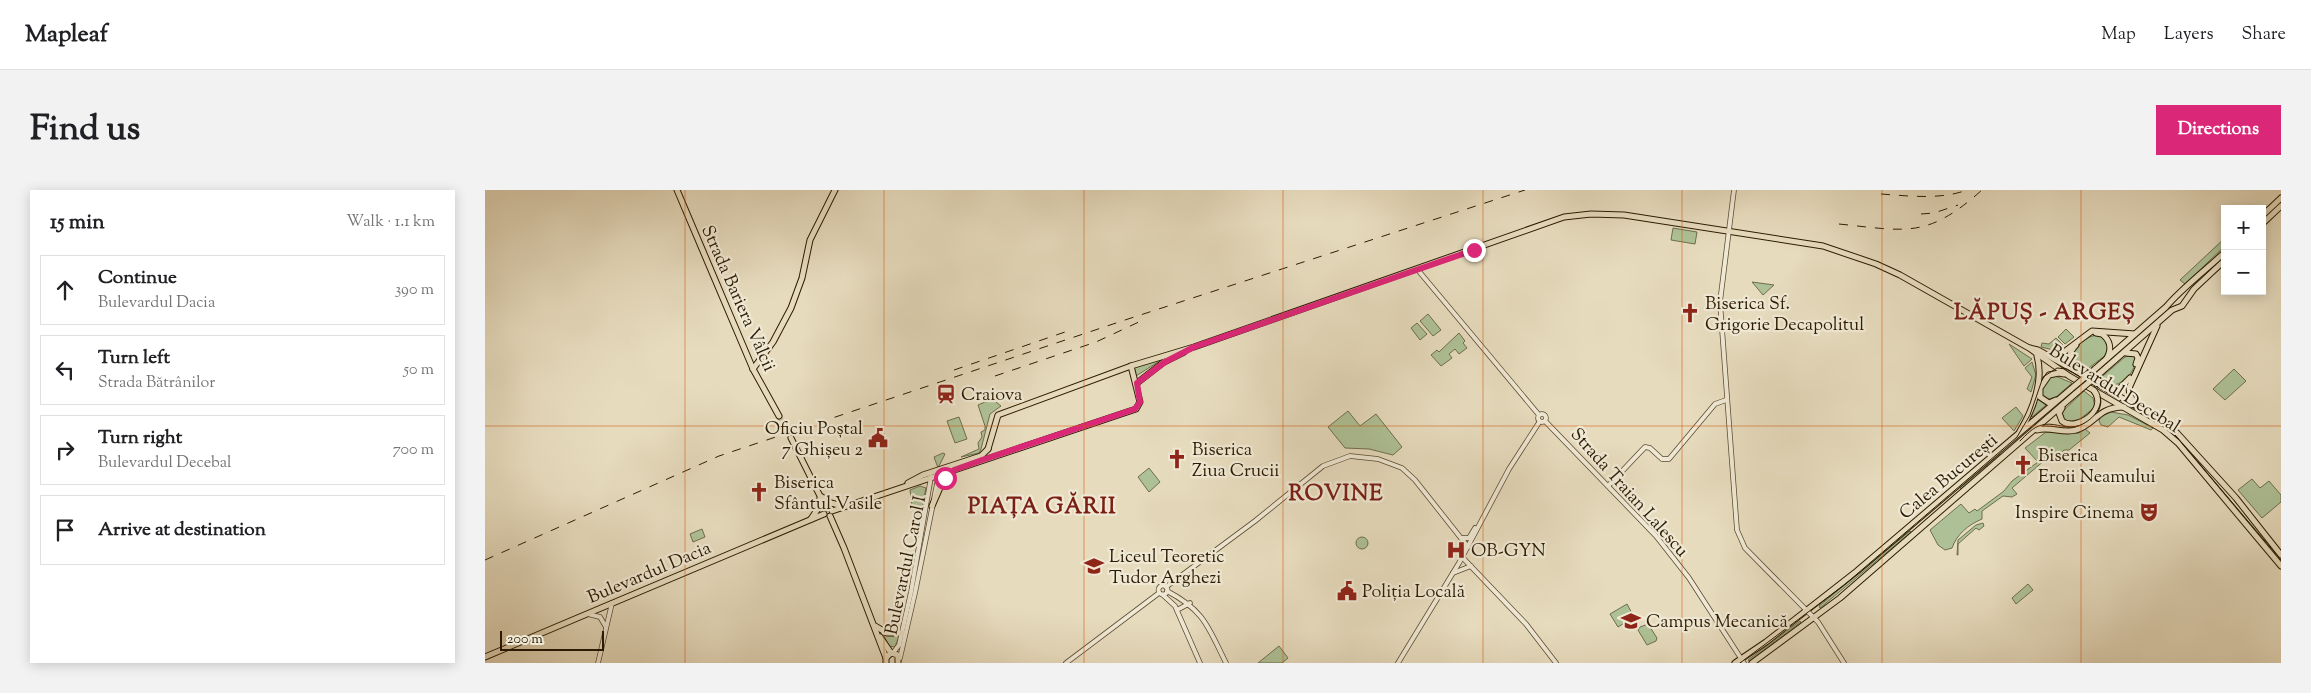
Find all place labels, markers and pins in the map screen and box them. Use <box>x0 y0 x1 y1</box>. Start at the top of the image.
place label: Biserica Sf. Grigorie Decapolitul <box>1705 292 1864 339</box>
church icon: Biserica Sf. Grigorie Decapolitul <box>1679 302 1701 324</box>
station icon: Craiova <box>935 383 957 405</box>
place label: Craiova <box>961 383 1022 409</box>
place label: Oficiu Poștal 7 Ghișeu 2 <box>765 417 864 464</box>
public building icon: Oficiu Poștal 7 Ghișeu 2 <box>867 427 889 449</box>
place label: Biserica Ziua Crucii <box>1192 438 1279 485</box>
place label: Biserica Eroii Neamului <box>2038 444 2156 491</box>
church icon: Biserica Ziua Crucii <box>1166 448 1188 470</box>
church icon: Biserica Eroii Neamului <box>2012 454 2034 476</box>
place label: Biserica Sfântul Vasile <box>774 471 882 518</box>
church icon: Biserica Sfântul Vasile <box>748 481 770 503</box>
place label: Inspire Cinema <box>2015 501 2134 527</box>
theatre icon: Inspire Cinema <box>2138 501 2160 523</box>
hospital icon: OB-GYN <box>1445 539 1467 561</box>
place label: OB-GYN <box>1471 539 1546 565</box>
place label: Liceul Teoretic Tudor Arghezi <box>1109 545 1224 592</box>
school or university icon: Liceul Teoretic Tudor Arghezi <box>1083 555 1105 577</box>
public building icon: Poliția Locală <box>1336 580 1358 602</box>
place label: Poliția Locală <box>1362 580 1465 606</box>
school or university icon: Campus Mecanică <box>1620 610 1642 632</box>
place label: Campus Mecanică <box>1646 610 1788 636</box>

